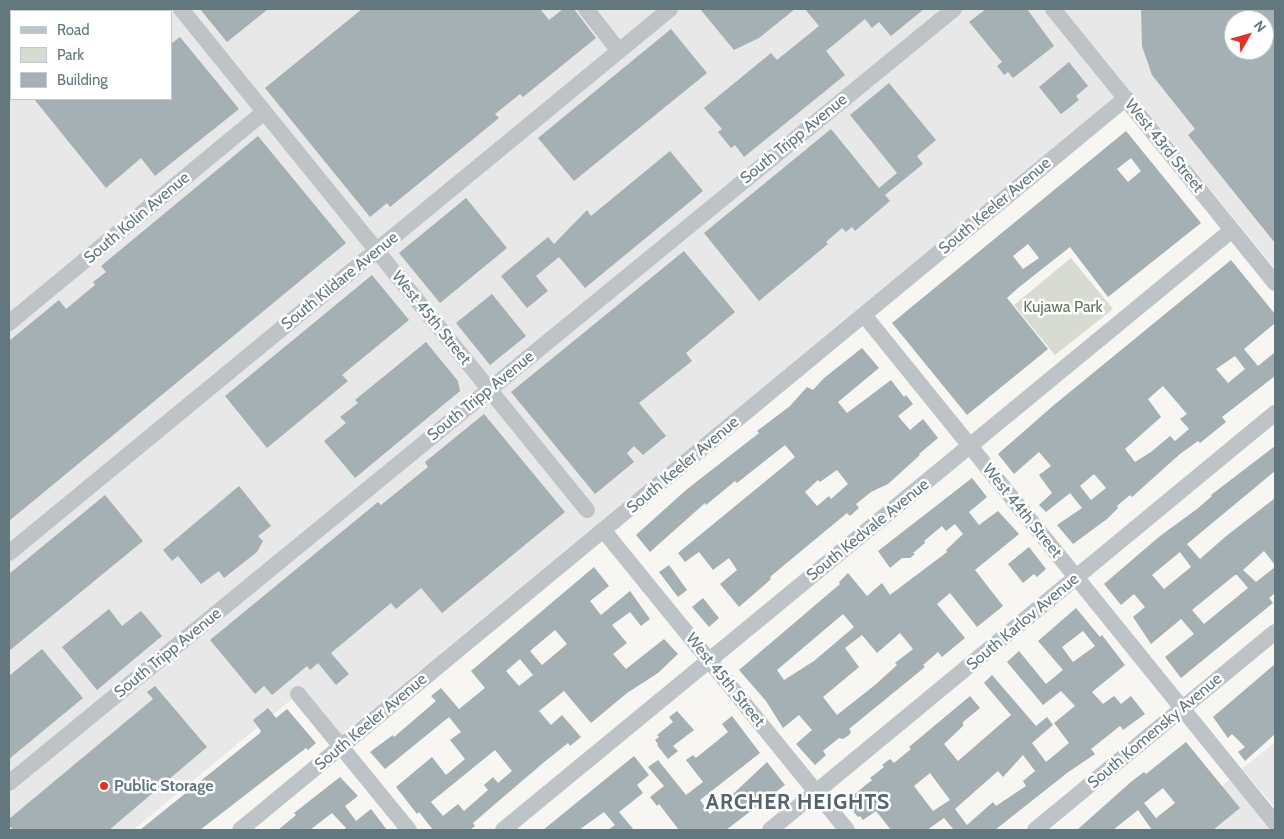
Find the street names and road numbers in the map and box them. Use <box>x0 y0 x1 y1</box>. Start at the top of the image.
street label: South Tripp Avenue <box>737 90 851 188</box>
street label: West 43rd Street <box>1120 95 1208 197</box>
street label: South Keeler Avenue <box>935 154 1055 258</box>
street label: South Kolin Avenue <box>80 168 194 268</box>
street label: South Kildare Avenue <box>278 228 402 334</box>
street label: West 45th Street <box>387 267 475 369</box>
street label: South Tripp Avenue <box>424 347 538 445</box>
street label: South Keeler Avenue <box>623 413 743 517</box>
street label: West 44th Street <box>978 460 1066 562</box>
street label: South Kedvale Avenue <box>803 475 933 585</box>
street label: South Karlov Avenue <box>963 569 1083 675</box>
street label: South Tripp Avenue <box>111 604 225 702</box>
street label: West 45th Street <box>681 629 769 731</box>
street label: South Komensky Avenue <box>1084 669 1226 793</box>
street label: South Keeler Avenue <box>311 670 431 774</box>

